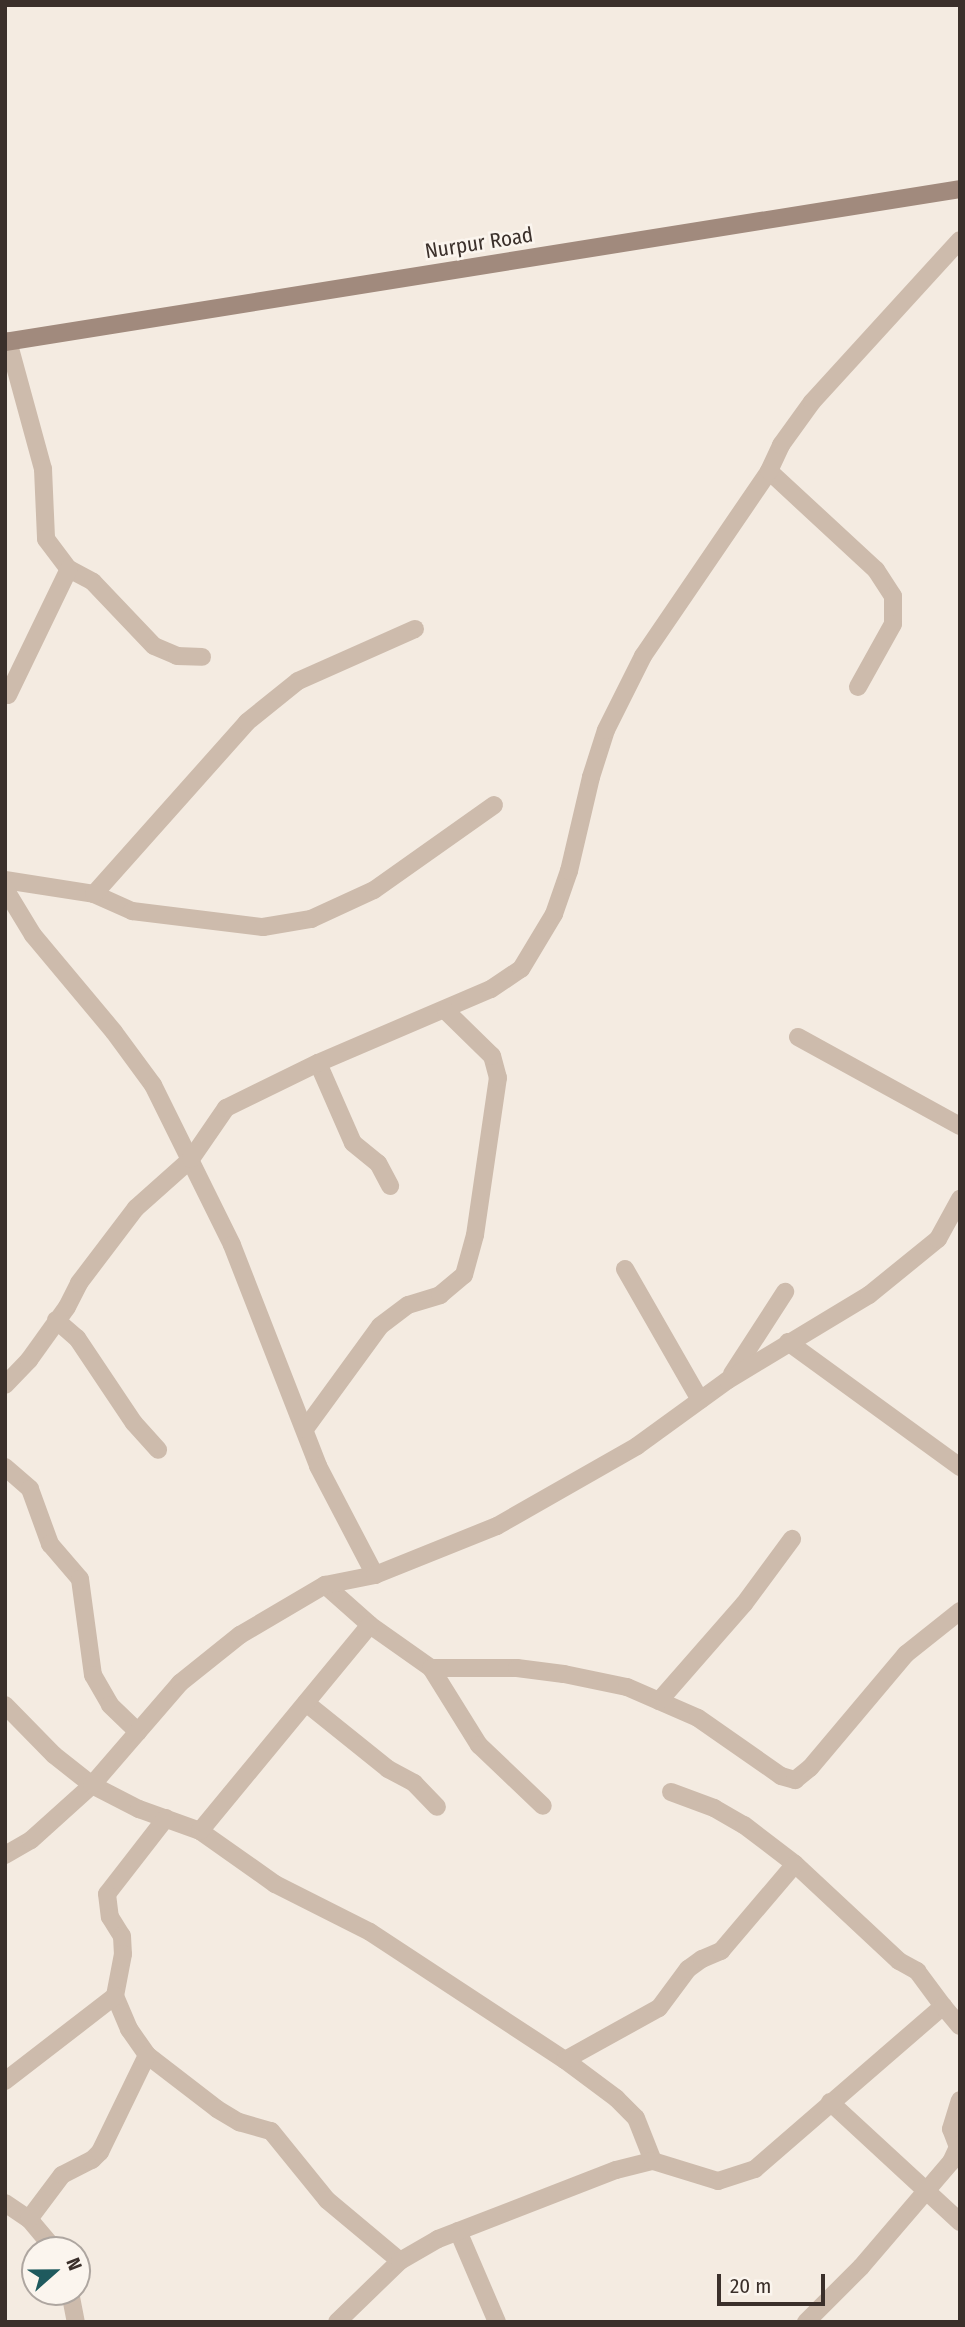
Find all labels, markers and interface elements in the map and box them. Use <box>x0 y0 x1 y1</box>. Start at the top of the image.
street label: Nurpur Road <box>423 222 535 264</box>
north arrow <box>21 2236 91 2306</box>
text: N <box>61 2255 87 2273</box>
scale bar <box>720 2260 828 2304</box>
text: 20 m <box>730 2273 771 2299</box>

